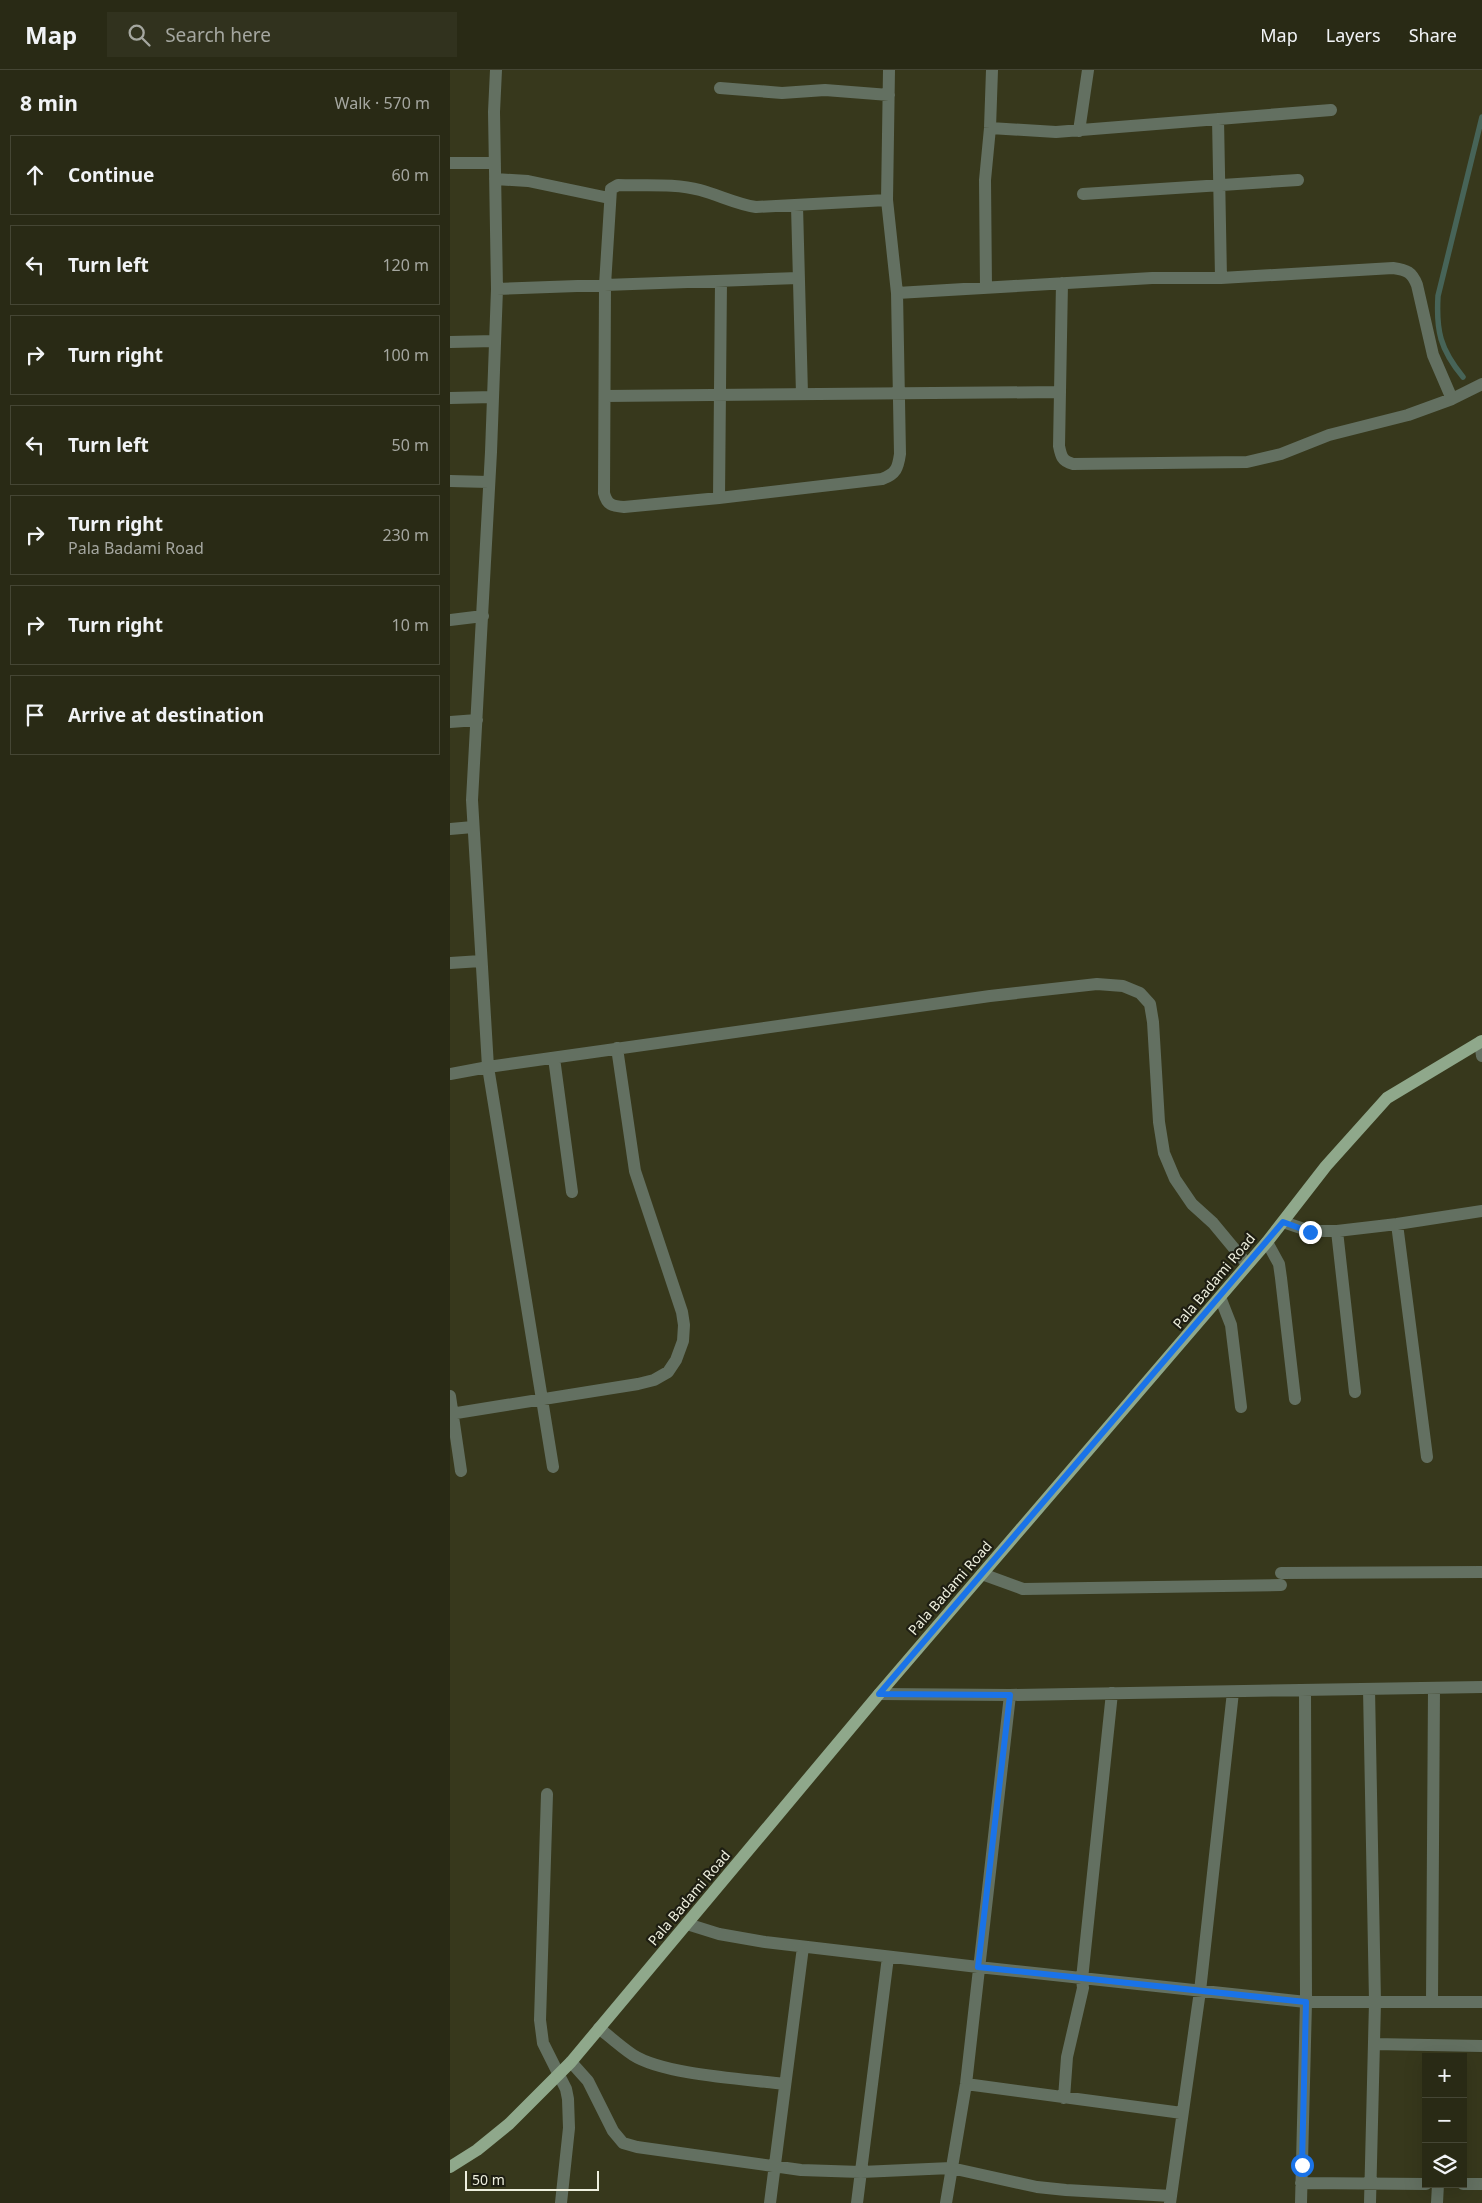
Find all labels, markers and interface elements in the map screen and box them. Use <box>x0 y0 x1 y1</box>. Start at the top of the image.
search box <box>107 12 457 57</box>
text: Map <box>25 18 77 51</box>
icon: search <box>125 21 153 49</box>
text: Search here <box>165 22 271 48</box>
text: Map <box>1260 23 1298 47</box>
text: Layers <box>1326 23 1381 47</box>
text: Share <box>1409 23 1457 47</box>
text: 8 min <box>20 89 78 117</box>
text: Walk · 570 m <box>335 92 430 114</box>
icon: ahead <box>21 161 49 189</box>
text: Continue <box>68 162 154 188</box>
text: 60 m <box>392 164 429 186</box>
icon: left <box>21 251 49 279</box>
text: Turn left <box>68 252 149 278</box>
text: 120 m <box>382 254 429 276</box>
icon: right <box>21 341 49 369</box>
text: Turn right <box>68 342 163 368</box>
text: 100 m <box>382 344 429 366</box>
icon: left <box>21 431 49 459</box>
text: Turn left <box>68 432 149 458</box>
text: 50 m <box>392 434 429 456</box>
text: Turn right <box>68 511 163 537</box>
icon: right <box>21 521 49 549</box>
text: 230 m <box>382 524 429 546</box>
text: Pala Badami Road <box>68 537 204 559</box>
icon: right <box>21 611 49 639</box>
text: Turn right <box>68 612 163 638</box>
text: 10 m <box>392 614 429 636</box>
icon: arrive <box>21 701 49 729</box>
text: Arrive at destination <box>68 702 264 728</box>
route end <box>1299 1221 1322 1244</box>
street label: Pala Badami Road <box>1168 1229 1259 1332</box>
street label: Pala Badami Road <box>903 1537 996 1639</box>
street label: Pala Badami Road <box>643 1846 734 1949</box>
map controls <box>1422 2053 1467 2188</box>
button: + <box>1422 2053 1467 2098</box>
button: − <box>1422 2098 1467 2143</box>
button: layers <box>1422 2143 1467 2188</box>
route start <box>1291 2154 1314 2177</box>
scale bar <box>465 2168 599 2191</box>
text: 50 m <box>472 2170 505 2189</box>

